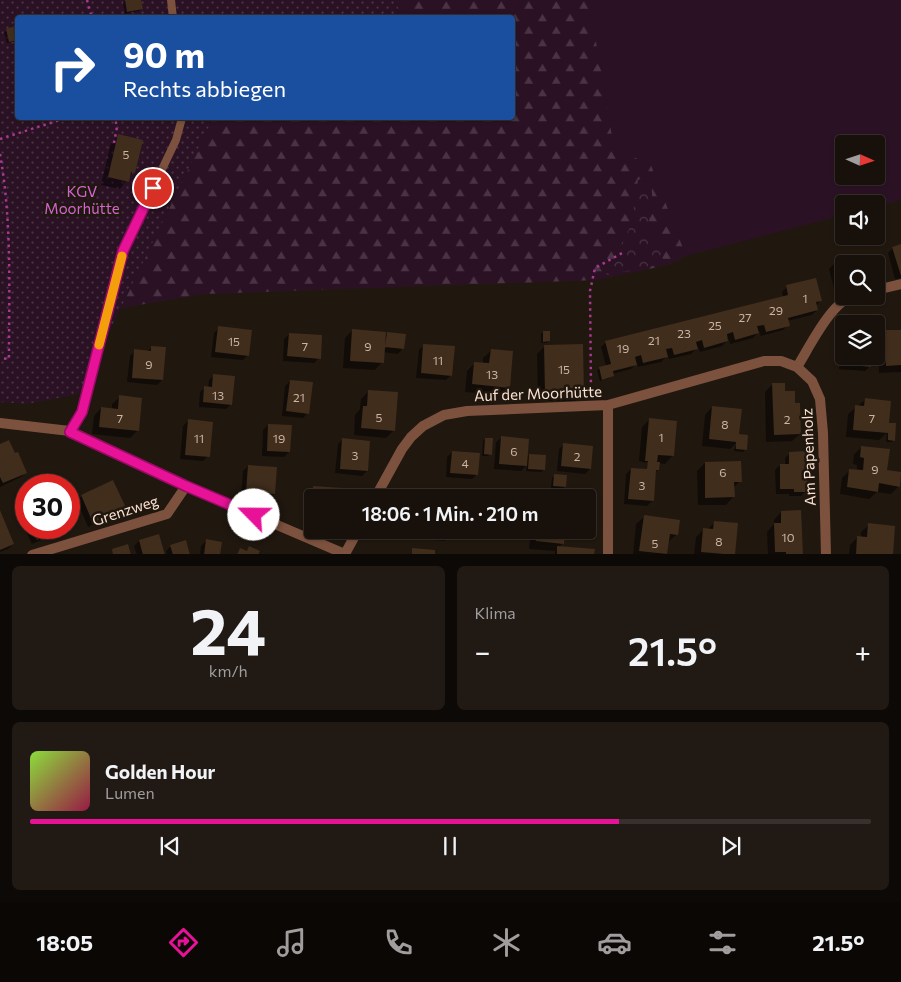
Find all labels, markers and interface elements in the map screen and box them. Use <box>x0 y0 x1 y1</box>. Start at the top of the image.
text: 90 m <box>123 32 205 75</box>
icon: right <box>40 35 105 100</box>
text: Rechts abbiegen <box>123 75 286 102</box>
north arrow <box>835 135 885 185</box>
map controls <box>835 135 885 365</box>
house number: 5 <box>123 147 130 161</box>
pin <box>132 167 174 209</box>
icon: arrive <box>139 174 167 202</box>
park label: KGV Moorhütte <box>44 182 120 217</box>
button: sound <box>835 195 885 245</box>
button: search <box>835 255 885 305</box>
house number: 1 <box>802 291 808 305</box>
house number: 29 <box>769 303 783 317</box>
house number: 27 <box>739 310 751 324</box>
button: layers <box>835 315 885 365</box>
house number: 25 <box>708 318 722 332</box>
house number: 23 <box>677 326 691 340</box>
house number: 21 <box>648 333 660 347</box>
house number: 15 <box>228 334 240 348</box>
house number: 7 <box>302 339 308 353</box>
house number: 9 <box>364 339 372 353</box>
house number: 19 <box>617 341 629 355</box>
house number: 11 <box>433 353 443 367</box>
house number: 9 <box>145 357 153 371</box>
house number: 15 <box>558 362 570 376</box>
house number: 13 <box>486 367 498 381</box>
street label: Auf der Moorhütte <box>474 382 602 404</box>
house number: 13 <box>212 388 224 402</box>
house number: 21 <box>293 390 305 404</box>
street label: Am Papenholz <box>797 408 819 506</box>
house number: 5 <box>376 410 383 424</box>
house number: 7 <box>117 411 123 425</box>
house number: 7 <box>869 411 875 425</box>
house number: 2 <box>784 412 791 426</box>
house number: 8 <box>721 417 729 431</box>
house number: 1 <box>658 430 664 444</box>
house number: 11 <box>194 431 204 445</box>
house number: 19 <box>273 431 285 445</box>
house number: 6 <box>510 444 518 458</box>
house number: 3 <box>352 448 359 462</box>
house number: 2 <box>574 449 581 463</box>
house number: 4 <box>461 456 469 470</box>
house number: 9 <box>871 462 879 476</box>
house number: 6 <box>719 465 727 479</box>
speed limit sign: 30 <box>15 474 80 539</box>
house number: 3 <box>639 478 646 492</box>
position arrow <box>227 488 279 540</box>
street label: Grenzweg <box>90 491 160 529</box>
text: 18:06 · 1 Min. · 210 m <box>362 502 538 525</box>
house number: 10 <box>782 530 795 544</box>
house number: 8 <box>715 534 723 548</box>
house number: 5 <box>652 536 659 550</box>
text: 24 <box>190 589 266 668</box>
text: Klima <box>475 603 516 622</box>
text: 21.5° <box>628 627 717 674</box>
text: − <box>475 634 490 668</box>
text: + <box>855 634 871 668</box>
text: km/h <box>209 661 248 680</box>
text: Golden Hour <box>105 760 215 783</box>
text: Lumen <box>105 783 155 802</box>
icon: previous <box>156 832 184 860</box>
icon: pause <box>436 832 464 860</box>
icon: next <box>717 832 745 860</box>
icon: directions <box>166 925 201 960</box>
icon: music <box>274 925 309 960</box>
icon: phone <box>381 925 416 960</box>
icon: climate <box>489 925 524 960</box>
icon: car <box>597 925 632 960</box>
icon: filters <box>705 925 740 960</box>
text: 18:05 <box>36 929 93 956</box>
text: 21.5° <box>812 929 865 956</box>

